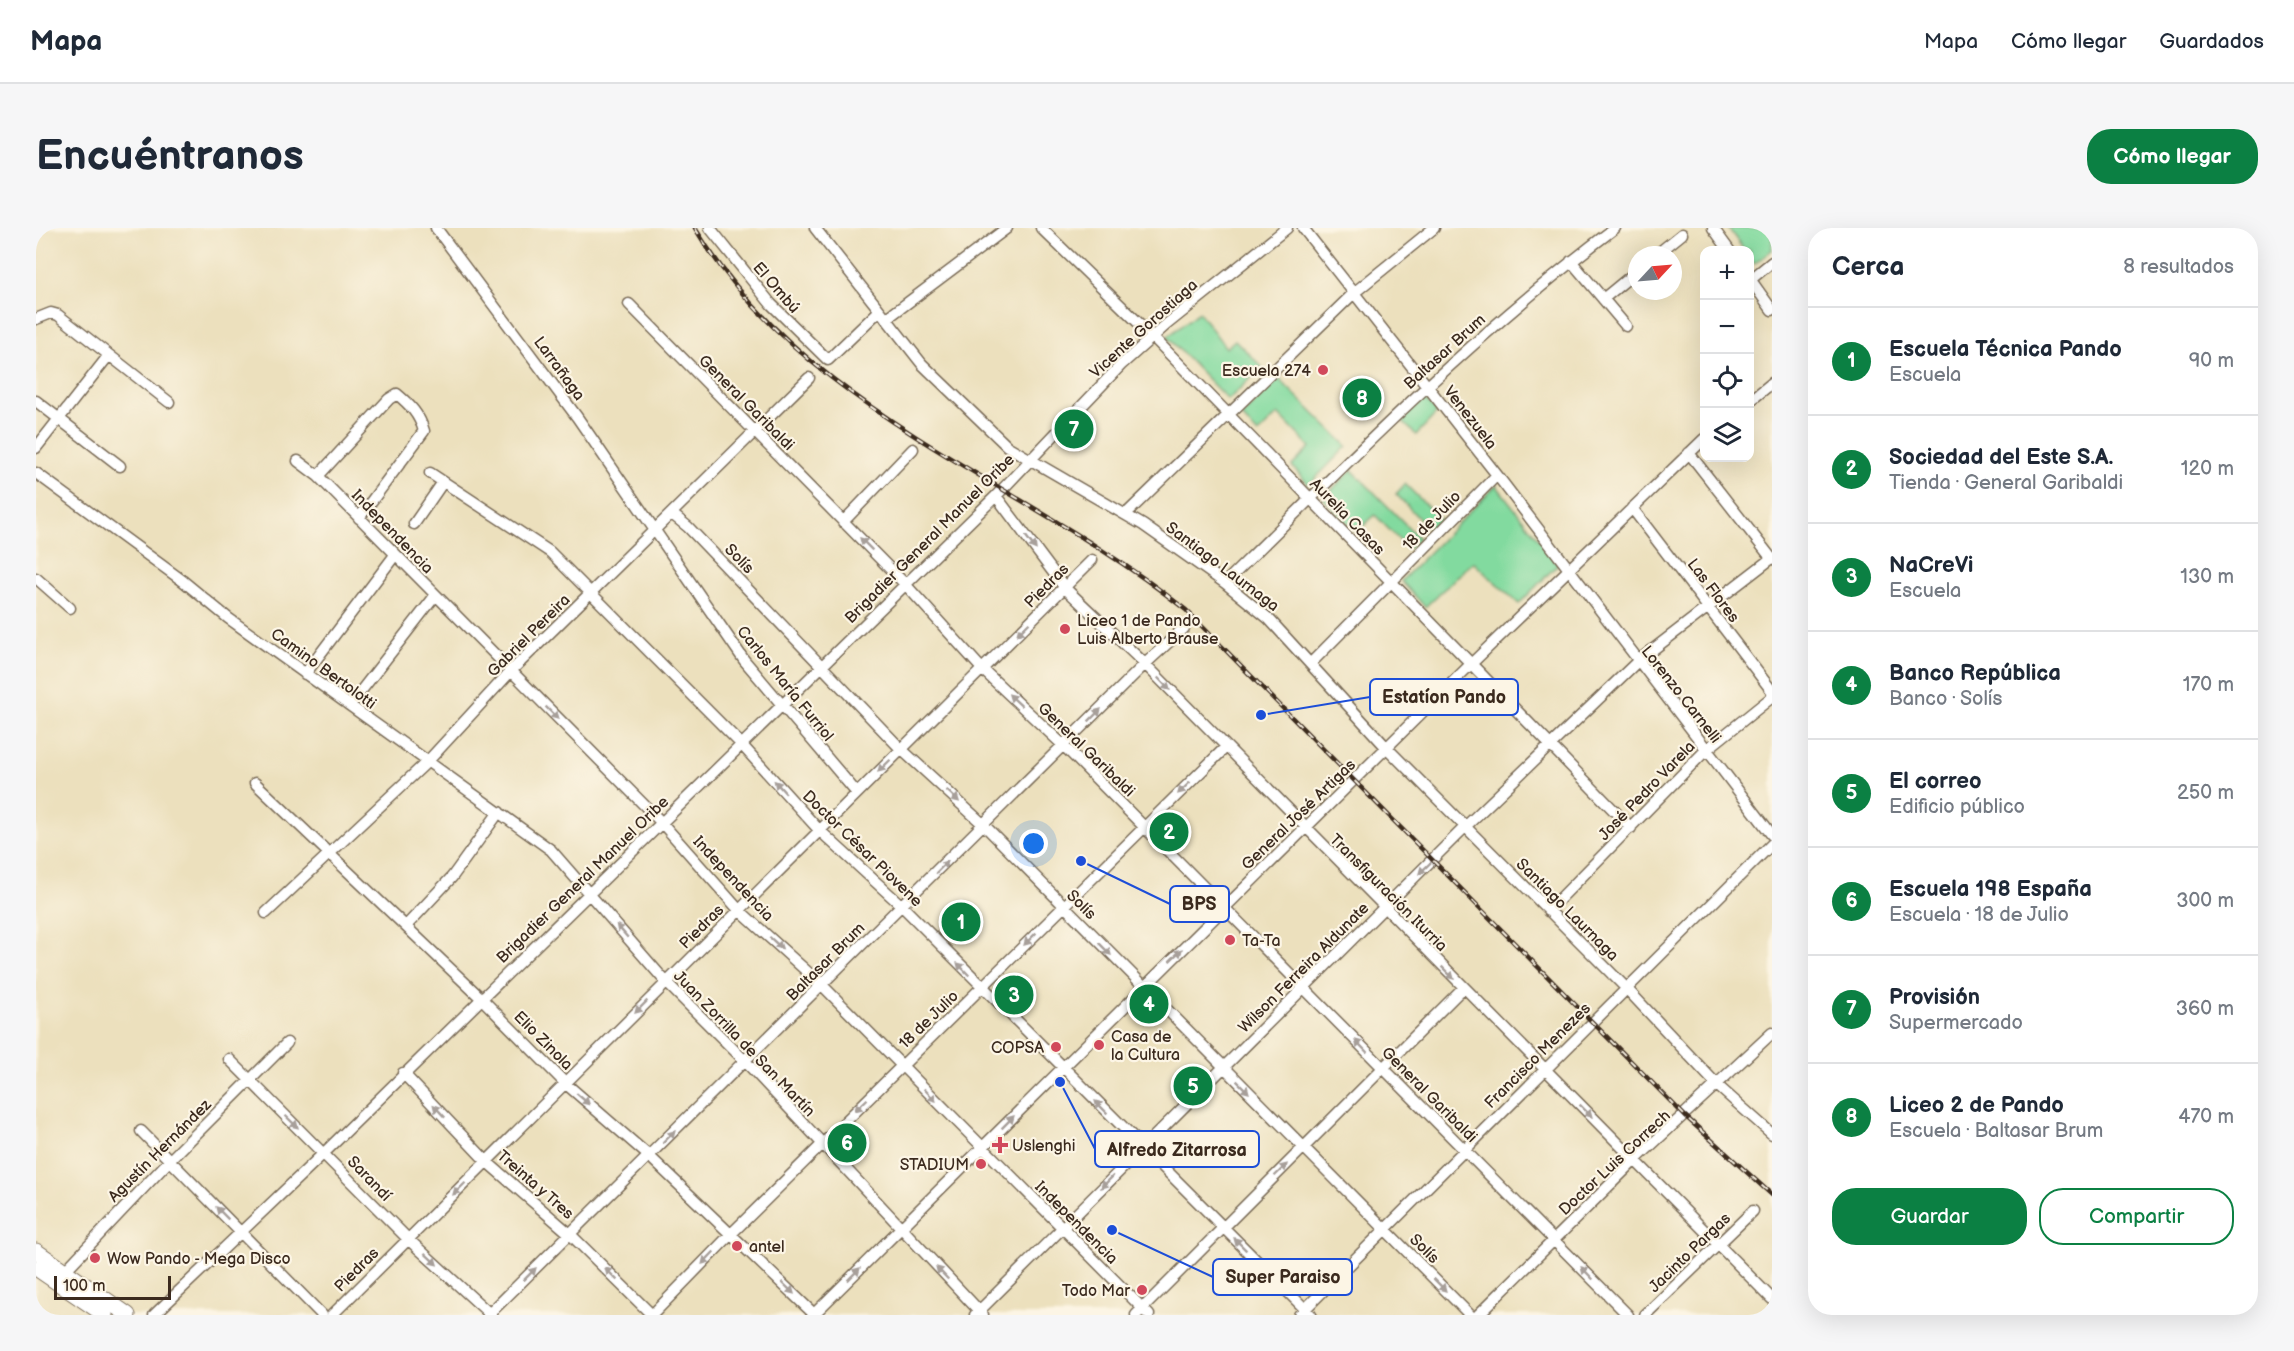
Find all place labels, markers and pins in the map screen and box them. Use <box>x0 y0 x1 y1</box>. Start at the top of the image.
place label: Escuela 274 <box>1222 362 1311 381</box>
marker: Escuela 274 <box>1316 363 1330 377</box>
pin: 8 <box>1342 376 1382 420</box>
pin: 7 <box>1054 406 1094 452</box>
place label: Liceo 1 de Pando Luis Alberto Brause <box>1077 612 1219 649</box>
marker: Liceo 1 de Pando Luis Alberto Brause <box>1058 622 1072 636</box>
callout: Estatíon Pando <box>1370 679 1518 715</box>
pin: 2 <box>1150 810 1188 854</box>
callout: BPS <box>1170 886 1229 922</box>
pin: 1 <box>942 900 980 944</box>
place label: Ta-Ta <box>1242 932 1281 951</box>
marker: Ta-Ta <box>1223 933 1237 947</box>
pin: 3 <box>994 972 1034 1017</box>
pin: 4 <box>1130 982 1168 1026</box>
place label: Casa de la Cultura <box>1111 1028 1180 1065</box>
marker: Casa de la Cultura <box>1092 1038 1106 1052</box>
place label: COPSA <box>991 1039 1044 1058</box>
marker: COPSA <box>1049 1040 1063 1054</box>
pin: 5 <box>1174 1064 1212 1108</box>
pin: 6 <box>828 1120 866 1166</box>
callout: Alfredo Zitarrosa <box>1095 1131 1259 1167</box>
place label: Uslenghi <box>1012 1137 1075 1156</box>
marker: Uslenghi <box>993 1138 1007 1152</box>
place label: STADIUM <box>900 1156 969 1175</box>
marker: STADIUM <box>974 1157 988 1171</box>
place label: antel <box>749 1238 785 1257</box>
marker: antel <box>730 1239 744 1253</box>
place label: Wow Pando - Mega Disco <box>107 1250 291 1269</box>
marker: Wow Pando - Mega Disco <box>88 1251 102 1265</box>
callout: Super Paraiso <box>1213 1259 1352 1295</box>
place label: Todo Mar <box>1062 1282 1130 1301</box>
marker: Todo Mar <box>1135 1283 1149 1297</box>

